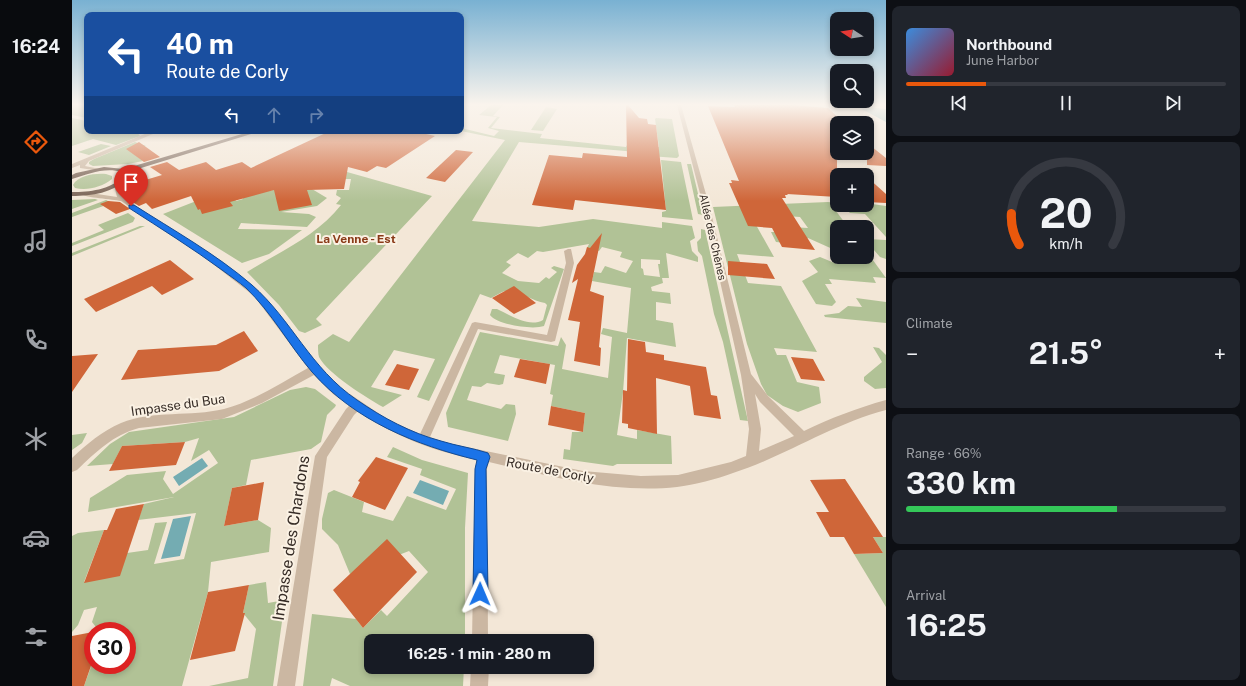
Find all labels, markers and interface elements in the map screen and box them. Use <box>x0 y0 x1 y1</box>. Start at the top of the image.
north arrow <box>830 12 874 56</box>
map controls <box>830 12 874 264</box>
text: 40 m <box>166 27 234 60</box>
icon: left <box>100 28 152 80</box>
text: 16:24 <box>12 36 60 57</box>
text: Northbound <box>966 36 1052 53</box>
text: June Harbor <box>966 53 1039 68</box>
text: Route de Corly <box>166 61 289 82</box>
button: search <box>830 64 874 108</box>
icon: previous <box>948 92 970 114</box>
icon: pause <box>1055 92 1077 114</box>
icon: next <box>1162 92 1184 114</box>
icon: left <box>221 104 243 126</box>
icon: ahead <box>263 104 285 126</box>
icon: right <box>305 104 327 126</box>
button: layers <box>830 116 874 160</box>
icon: directions <box>22 128 50 156</box>
pin <box>114 165 148 206</box>
button: + <box>830 168 874 212</box>
icon: arrive <box>120 171 142 193</box>
text: 20 <box>1039 188 1093 237</box>
street label: Allée des Chênes <box>697 193 729 282</box>
button: − <box>830 220 874 264</box>
icon: music <box>22 227 50 255</box>
district label: La Venne - Est <box>316 232 396 246</box>
text: km/h <box>1049 235 1083 252</box>
text: Climate <box>906 316 953 331</box>
icon: phone <box>22 326 50 354</box>
text: 21.5° <box>1029 335 1103 371</box>
text: − <box>906 341 918 367</box>
text: + <box>1214 341 1226 367</box>
street label: Impasse du Bua <box>130 391 226 419</box>
icon: climate <box>22 425 50 453</box>
text: Range · 66% <box>906 446 982 461</box>
street label: Impasse des Chardons <box>269 454 313 622</box>
street label: Route de Corly <box>505 454 595 486</box>
text: 330 km <box>906 465 1016 501</box>
icon: car <box>22 524 50 552</box>
position arrow <box>459 573 501 615</box>
text: Arrival <box>906 588 946 603</box>
text: 16:25 <box>906 607 987 643</box>
speed limit sign: 30 <box>84 622 136 674</box>
icon: filters <box>22 623 50 651</box>
text: 16:25 · 1 min · 280 m <box>407 645 551 662</box>

